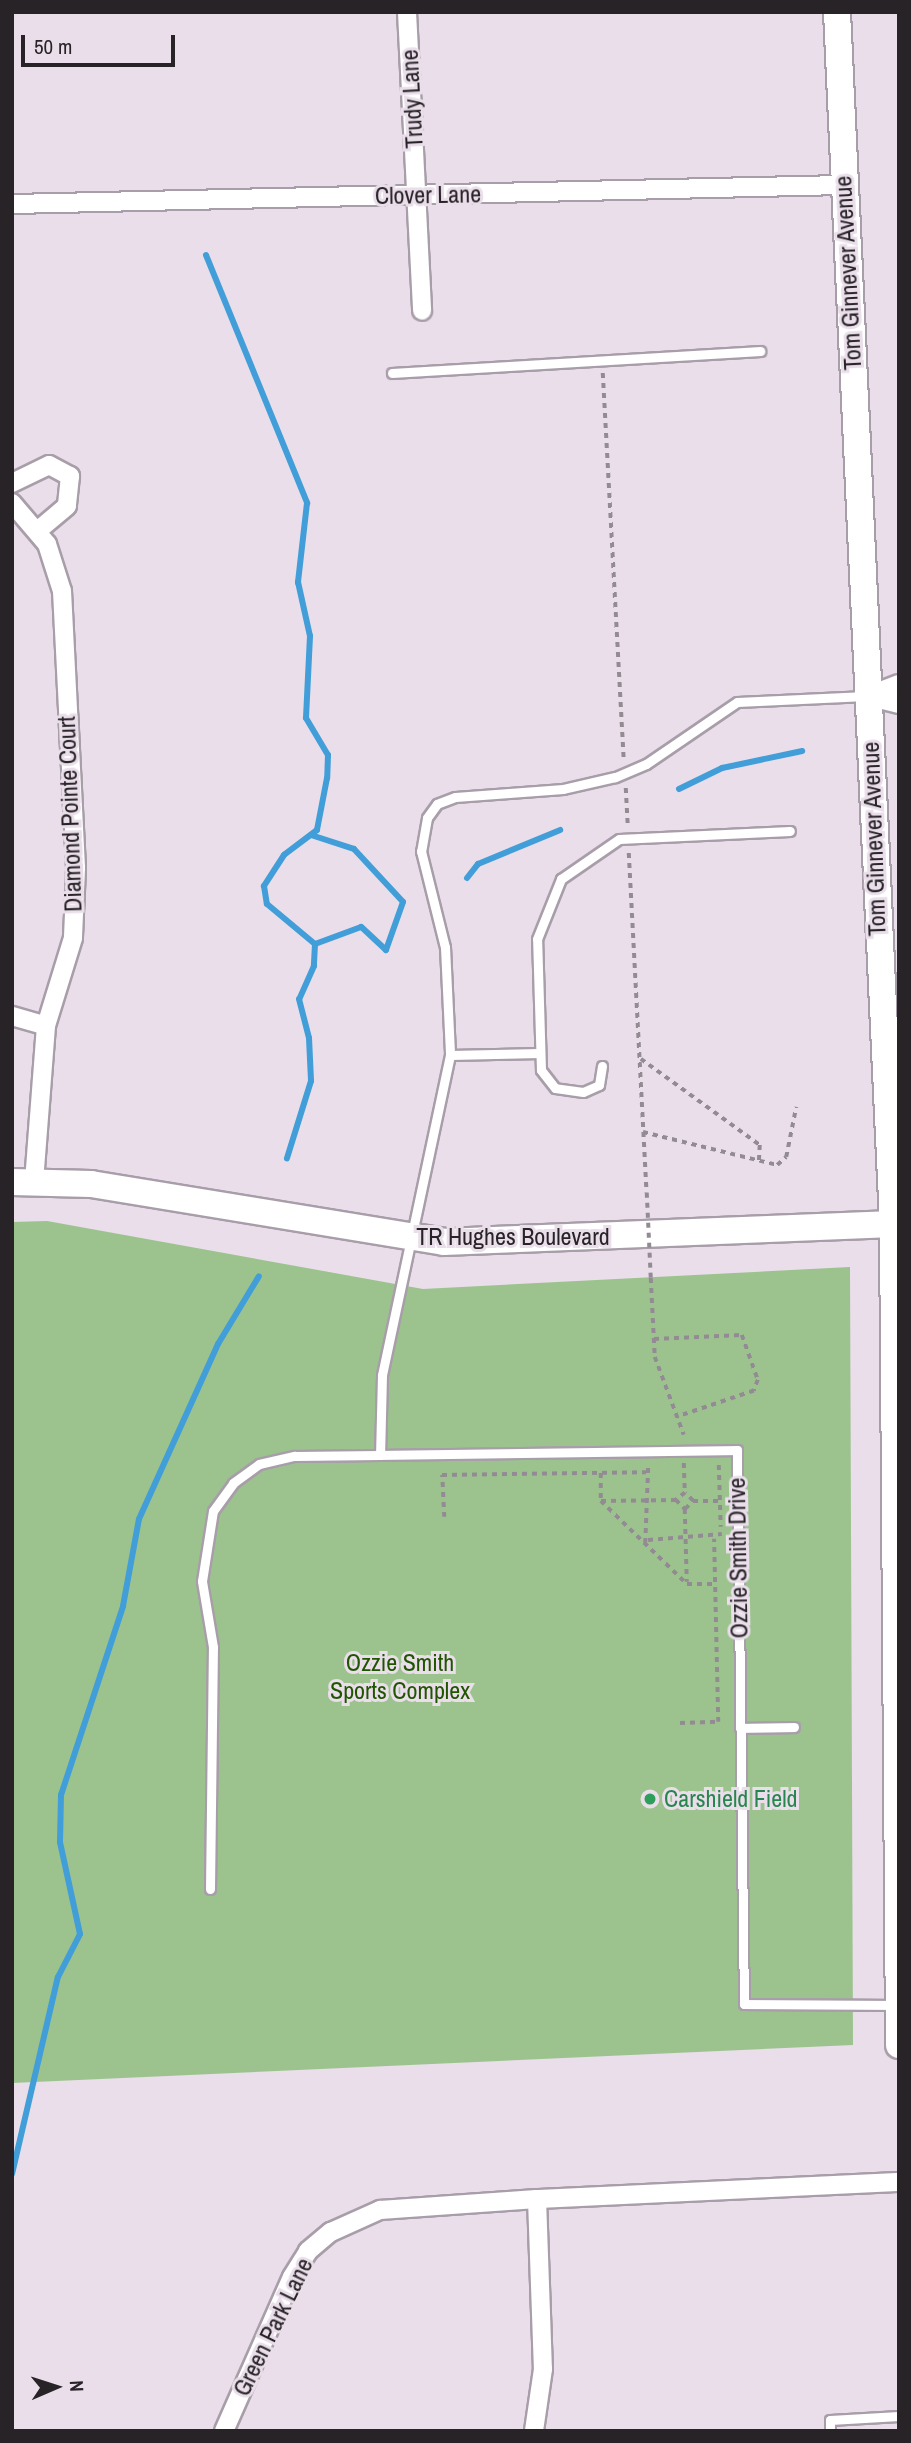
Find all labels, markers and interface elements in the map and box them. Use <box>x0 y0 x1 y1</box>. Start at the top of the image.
scale bar <box>24 21 178 65</box>
text: 50 m <box>34 32 72 61</box>
street label: Trudy Lane <box>395 49 429 149</box>
street label: Tom Ginnever Avenue <box>829 175 867 371</box>
street label: Clover Lane <box>375 180 481 210</box>
street label: Diamond Pointe Court <box>52 716 88 912</box>
street label: Tom Ginnever Avenue <box>856 741 892 937</box>
street label: TR Hughes Boulevard <box>416 1223 610 1251</box>
street label: Ozzie Smith Drive <box>722 1477 754 1639</box>
park label: Ozzie Smith Sports Complex <box>330 1649 470 1705</box>
place label: Carshield Field <box>664 1785 797 1813</box>
marker: Carshield Field <box>642 1791 658 1807</box>
street label: Green Park Lane <box>227 2253 319 2401</box>
north arrow <box>21 2352 91 2422</box>
text: N <box>64 2380 90 2392</box>

